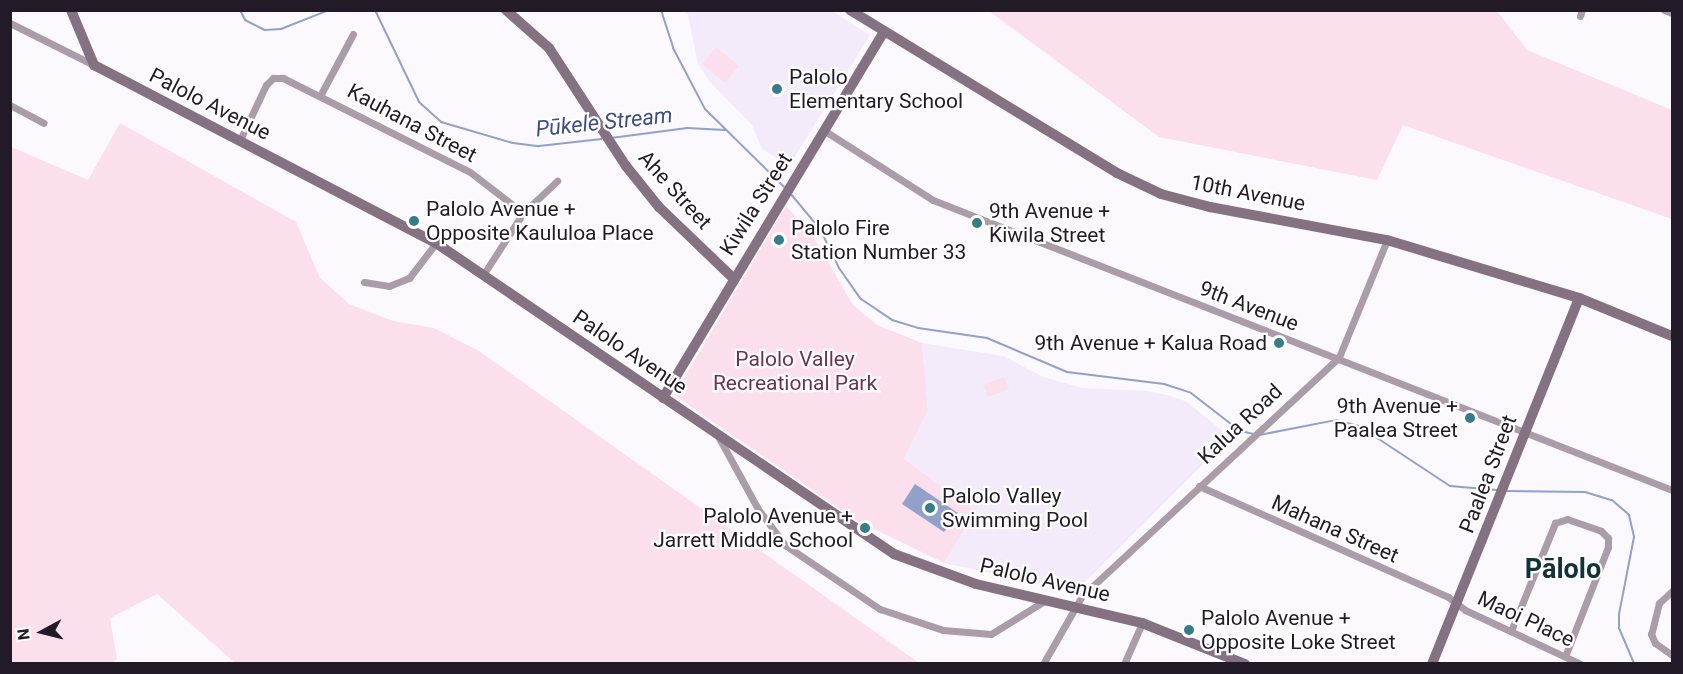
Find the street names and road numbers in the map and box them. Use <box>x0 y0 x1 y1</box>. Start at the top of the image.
street label: Palolo Avenue <box>145 63 275 145</box>
street label: Kauhana Street <box>343 78 481 168</box>
street label: Ahe Street <box>633 146 717 234</box>
street label: Kiwila Street <box>714 148 798 260</box>
street label: 10th Avenue <box>1189 170 1307 216</box>
street label: 9th Avenue <box>1196 276 1302 336</box>
street label: Palolo Avenue <box>568 304 692 400</box>
street label: Kalua Road <box>1193 379 1287 469</box>
street label: Paalea Street <box>1454 411 1522 537</box>
street label: Mahana Street <box>1268 490 1402 568</box>
street label: Palolo Avenue <box>978 553 1112 607</box>
street label: Maoi Place <box>1474 586 1578 652</box>

